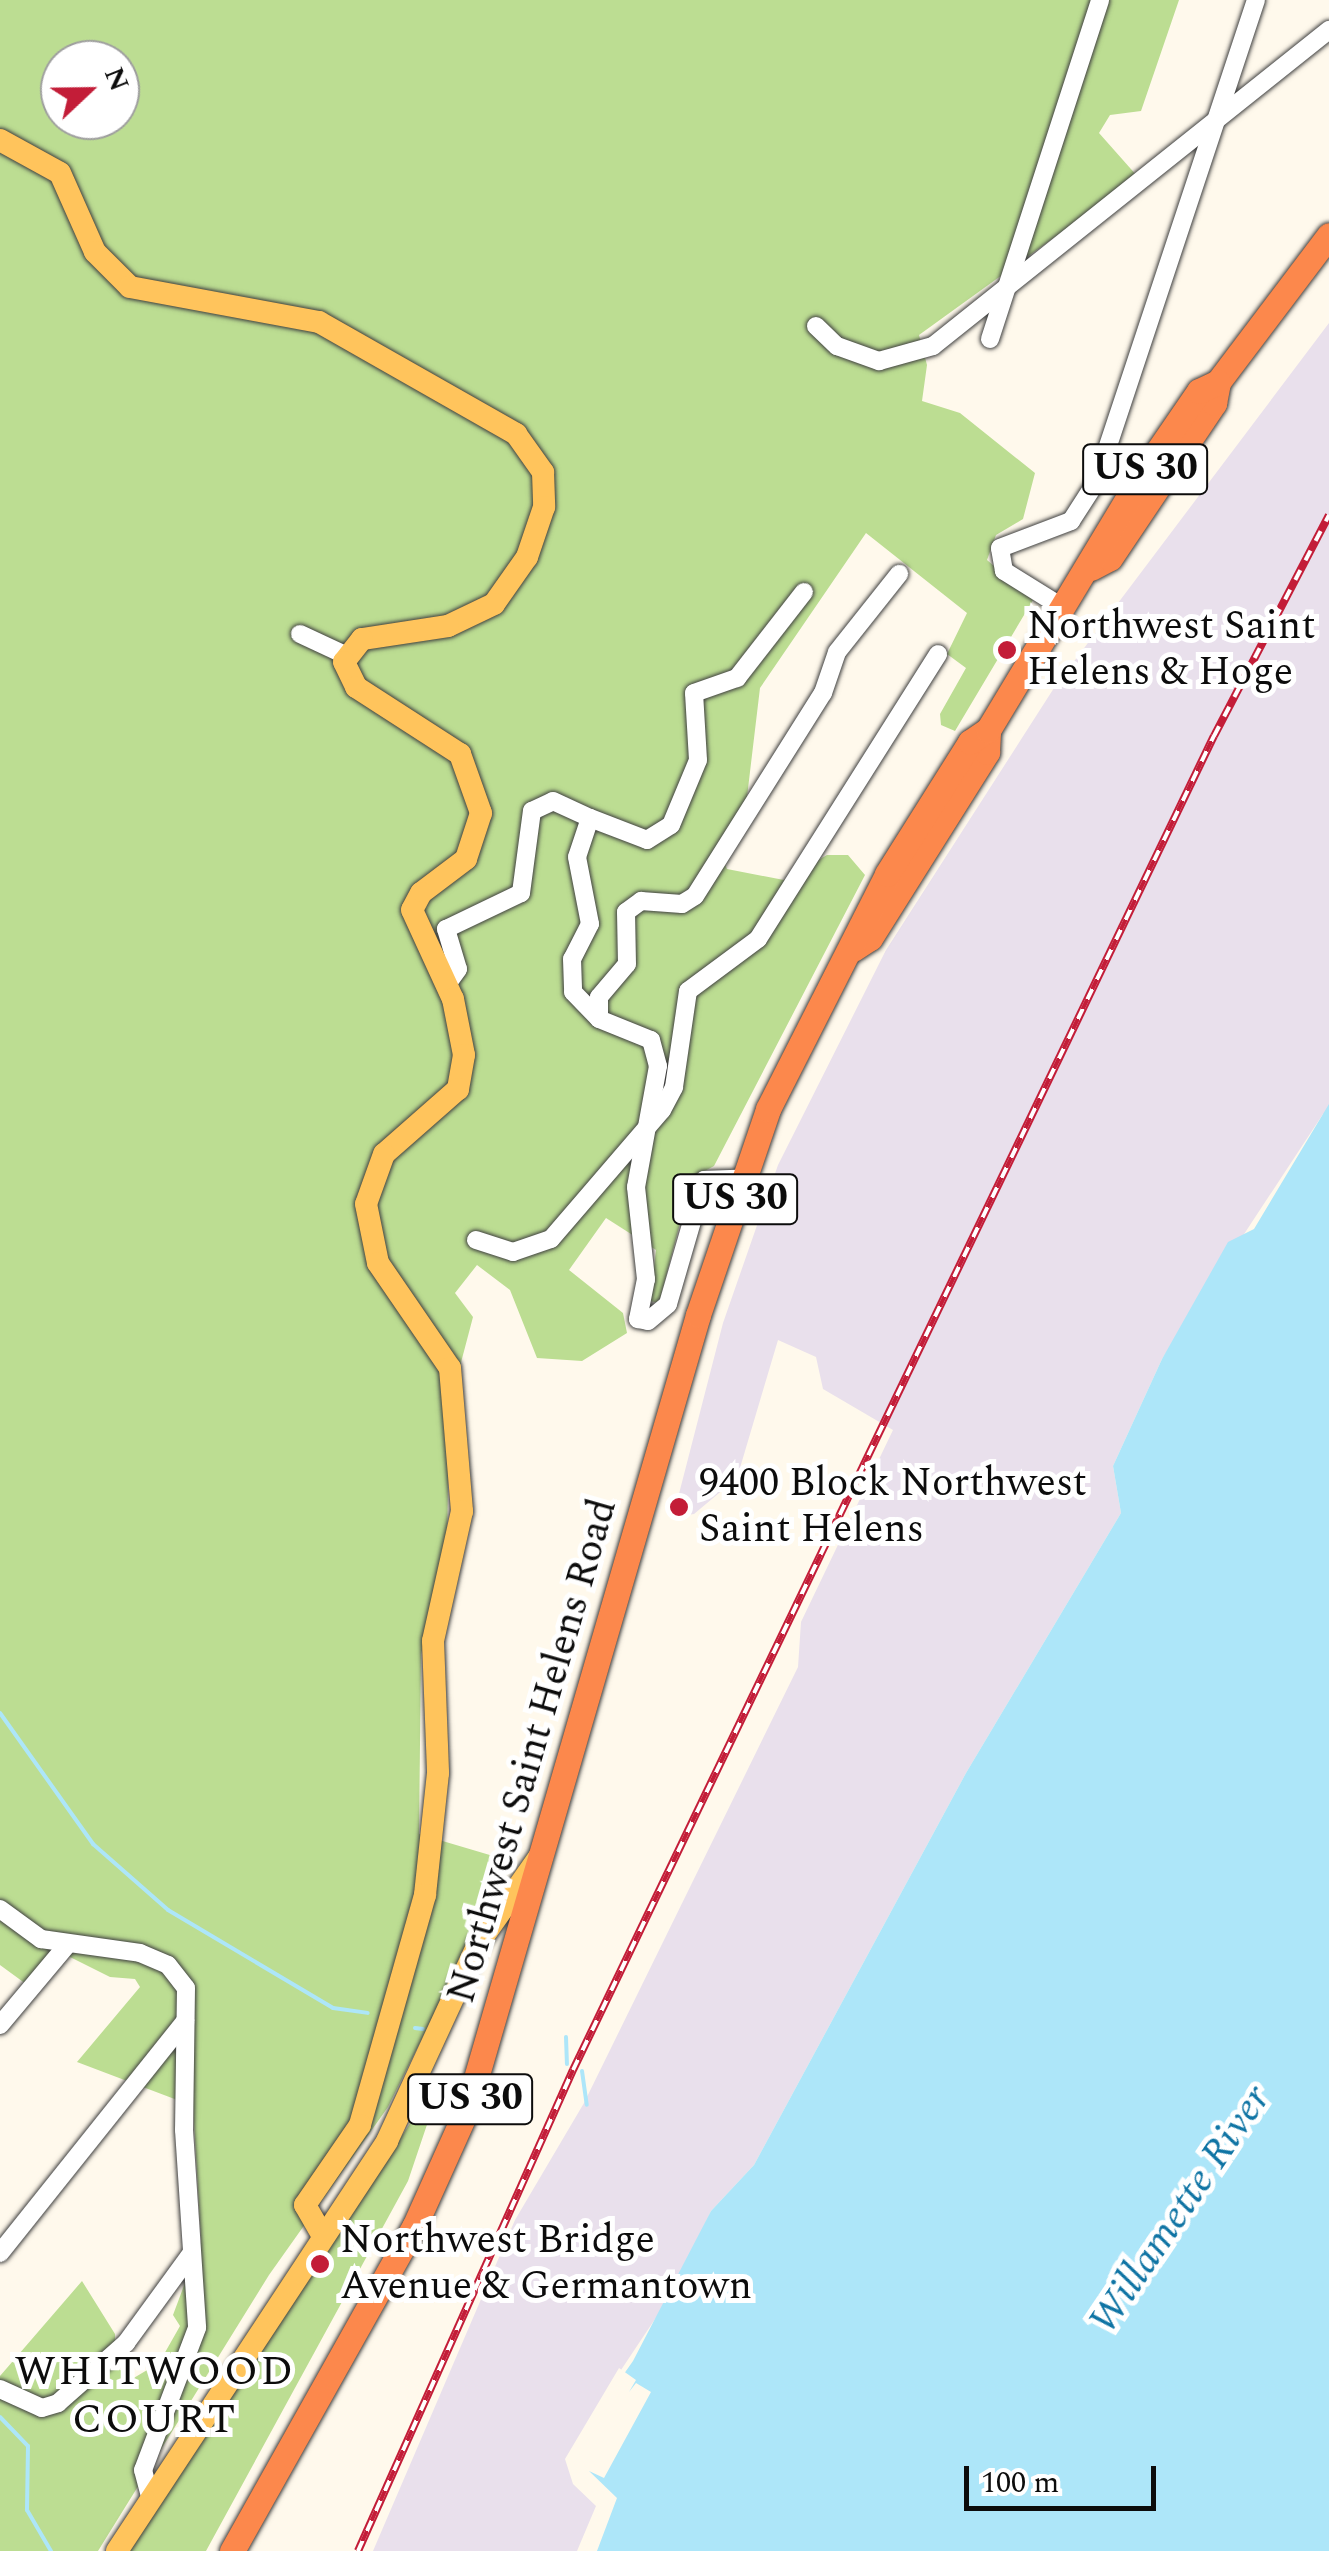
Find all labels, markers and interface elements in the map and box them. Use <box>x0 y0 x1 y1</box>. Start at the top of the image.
north arrow <box>40 40 140 140</box>
text: N <box>92 61 141 98</box>
road number: US 30 <box>1080 436 1210 502</box>
place label: Northwest Saint Helens & Hoge <box>1027 603 1316 697</box>
marker: Northwest Saint Helens & Hoge <box>996 639 1018 661</box>
road number: US 30 <box>670 1166 800 1232</box>
place label: 9400 Block Northwest Saint Helens <box>699 1460 1087 1554</box>
street label: Northwest Saint Helens Road <box>438 1493 628 2009</box>
marker: 9400 Block Northwest Saint Helens <box>668 1496 690 1518</box>
road number: US 30 <box>405 2066 535 2132</box>
water label: Willamette River <box>1078 2076 1282 2344</box>
place label: Northwest Bridge Avenue & Germantown <box>340 2217 752 2311</box>
marker: Northwest Bridge Avenue & Germantown <box>309 2253 331 2275</box>
district label: WHITWOOD COURT <box>14 2347 296 2446</box>
scale bar <box>969 2446 1162 2508</box>
text: 100 m <box>981 2460 1059 2506</box>

